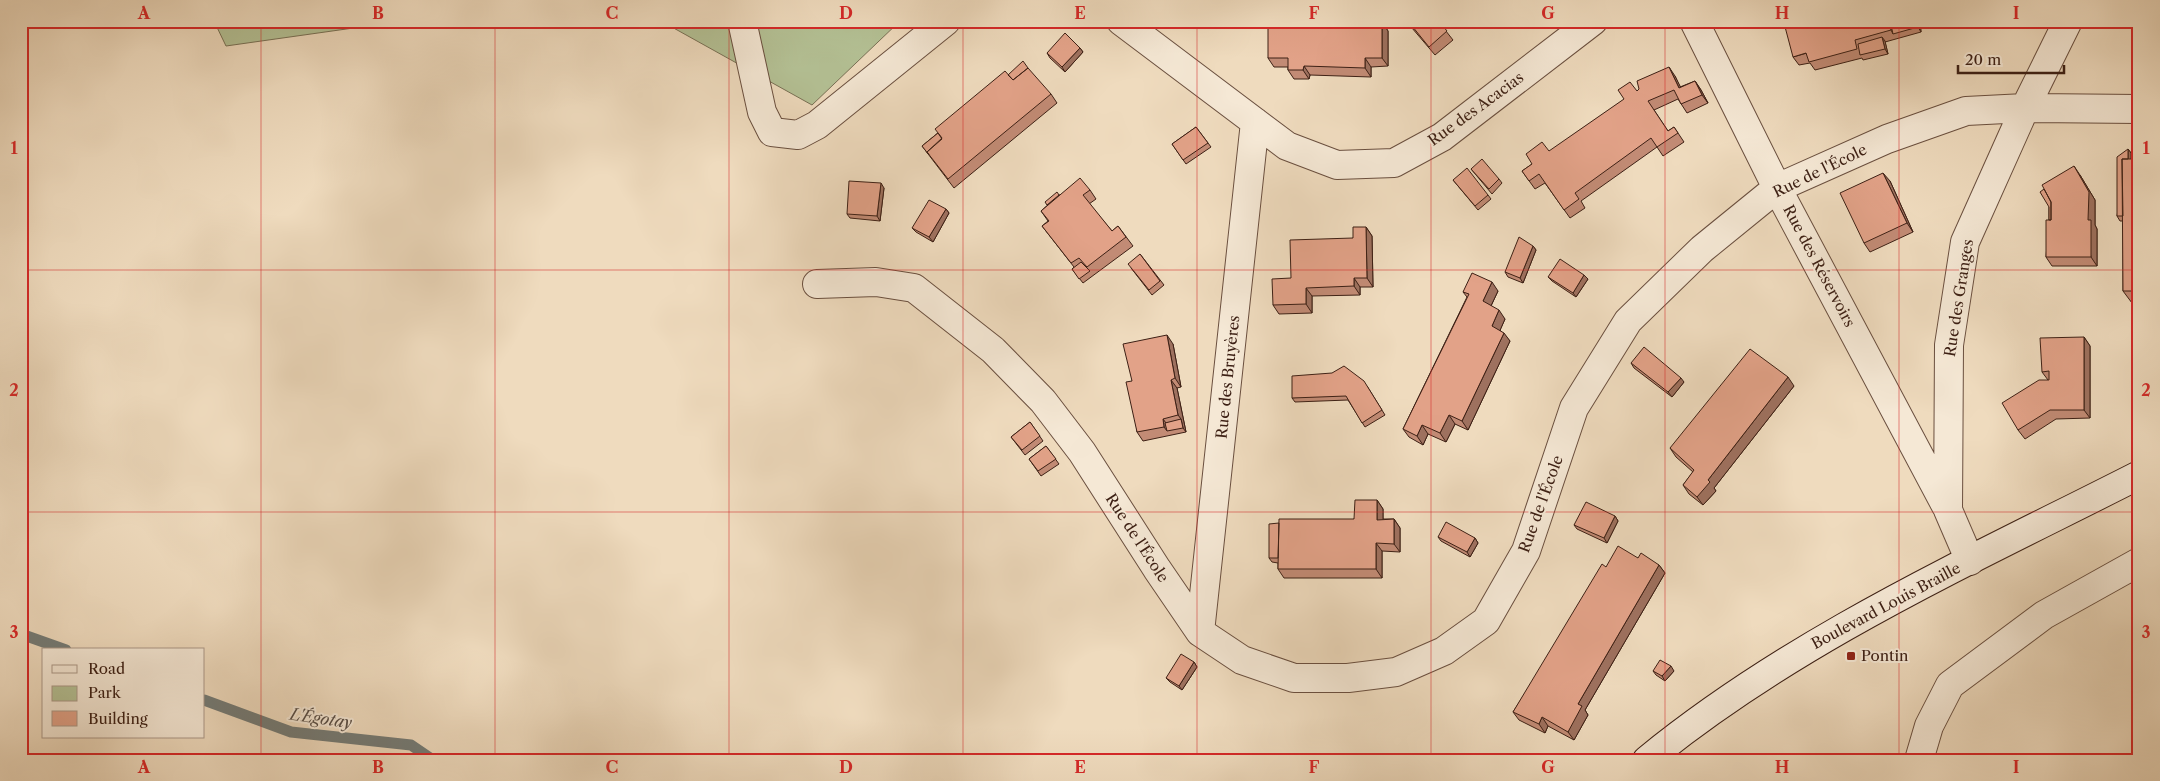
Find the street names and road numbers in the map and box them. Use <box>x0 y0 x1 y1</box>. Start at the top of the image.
street label: Rue des Acacias <box>1424 68 1527 150</box>
street label: Rue de l'École <box>1770 140 1870 201</box>
street label: Rue des Réservoirs <box>1779 201 1860 330</box>
street label: Rue des Granges <box>1940 238 1977 358</box>
street label: Rue des Bruyères <box>1212 314 1243 440</box>
street label: Rue de l'École <box>1514 453 1567 555</box>
street label: Rue de l'École <box>1102 490 1173 586</box>
street label: Boulevard Louis Braille <box>1808 558 1964 653</box>

